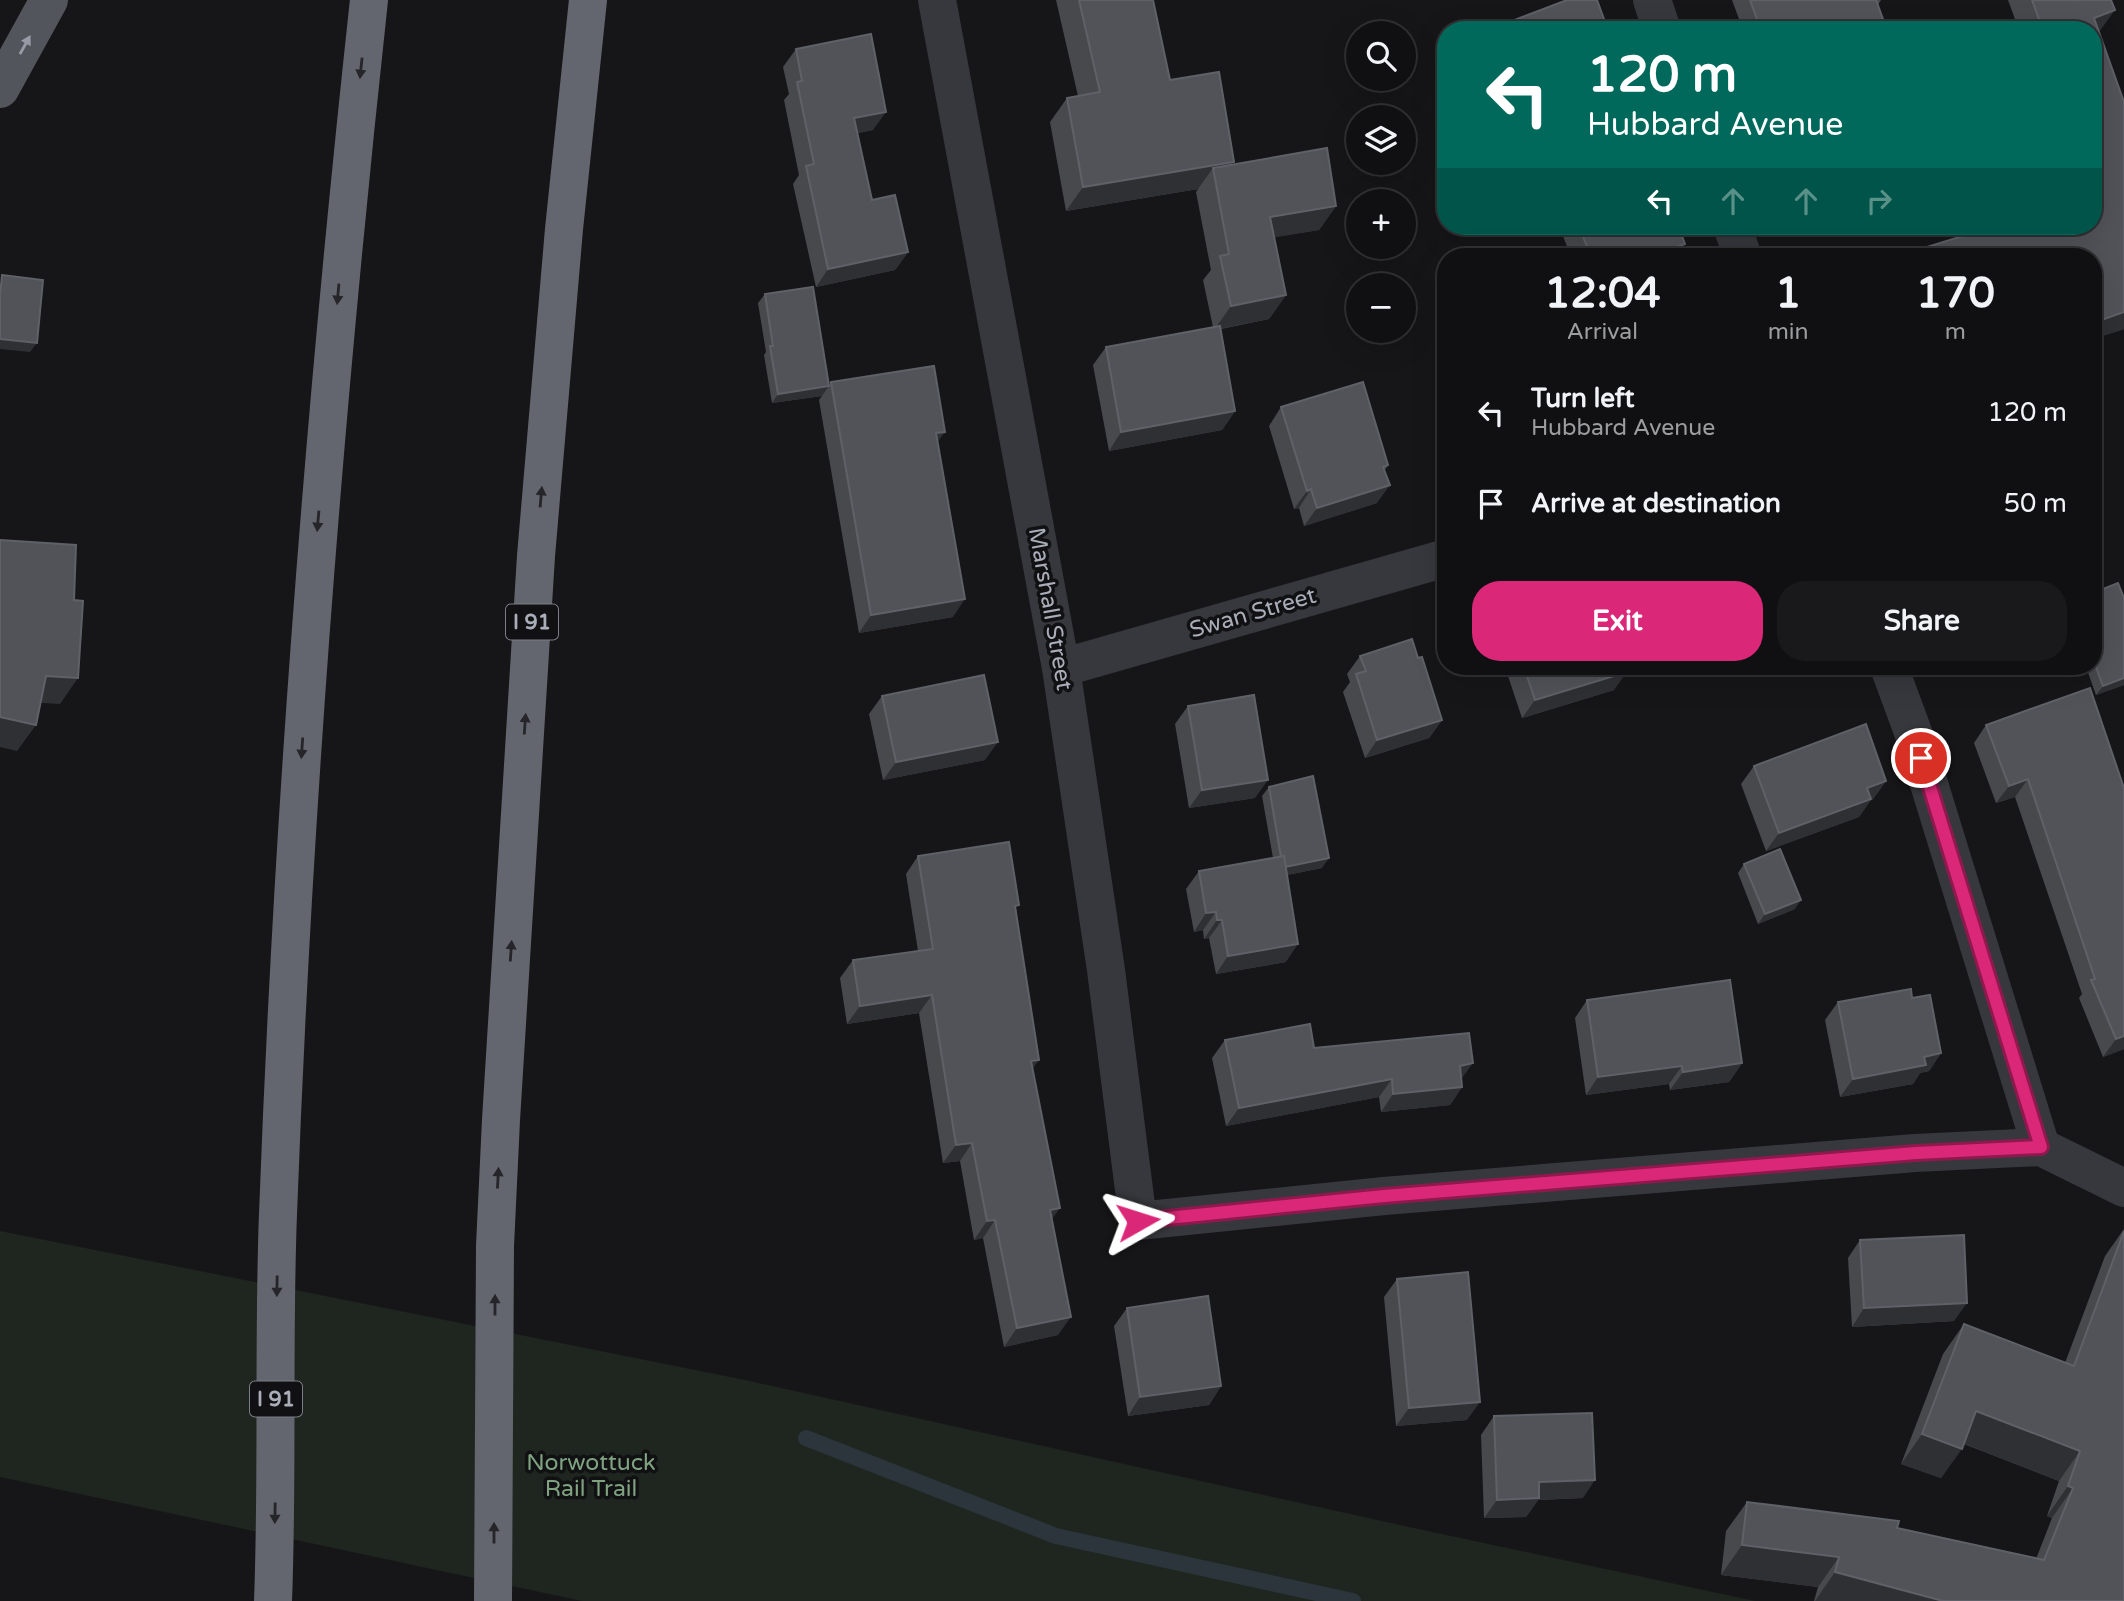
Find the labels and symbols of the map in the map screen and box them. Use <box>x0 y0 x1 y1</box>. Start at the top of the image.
one-way arrow <box>19 35 31 55</box>
one-way arrow <box>356 57 367 79</box>
one-way arrow <box>332 283 343 305</box>
one-way arrow <box>536 485 547 507</box>
one-way arrow <box>312 510 323 532</box>
street label: Marshall Street <box>1022 525 1078 693</box>
street label: Swan Street <box>1187 582 1320 644</box>
road number: I 91 <box>506 604 558 640</box>
one-way arrow <box>520 712 531 734</box>
pin <box>1891 728 1951 788</box>
one-way arrow <box>296 737 307 759</box>
one-way arrow <box>506 939 517 961</box>
one-way arrow <box>493 1167 504 1189</box>
position arrow <box>1101 1184 1175 1258</box>
one-way arrow <box>271 1275 283 1297</box>
one-way arrow <box>489 1294 501 1316</box>
road number: I 91 <box>250 1382 302 1416</box>
park label: Norwottuck Rail Trail <box>526 1449 656 1503</box>
one-way arrow <box>269 1502 281 1524</box>
one-way arrow <box>488 1522 499 1544</box>

